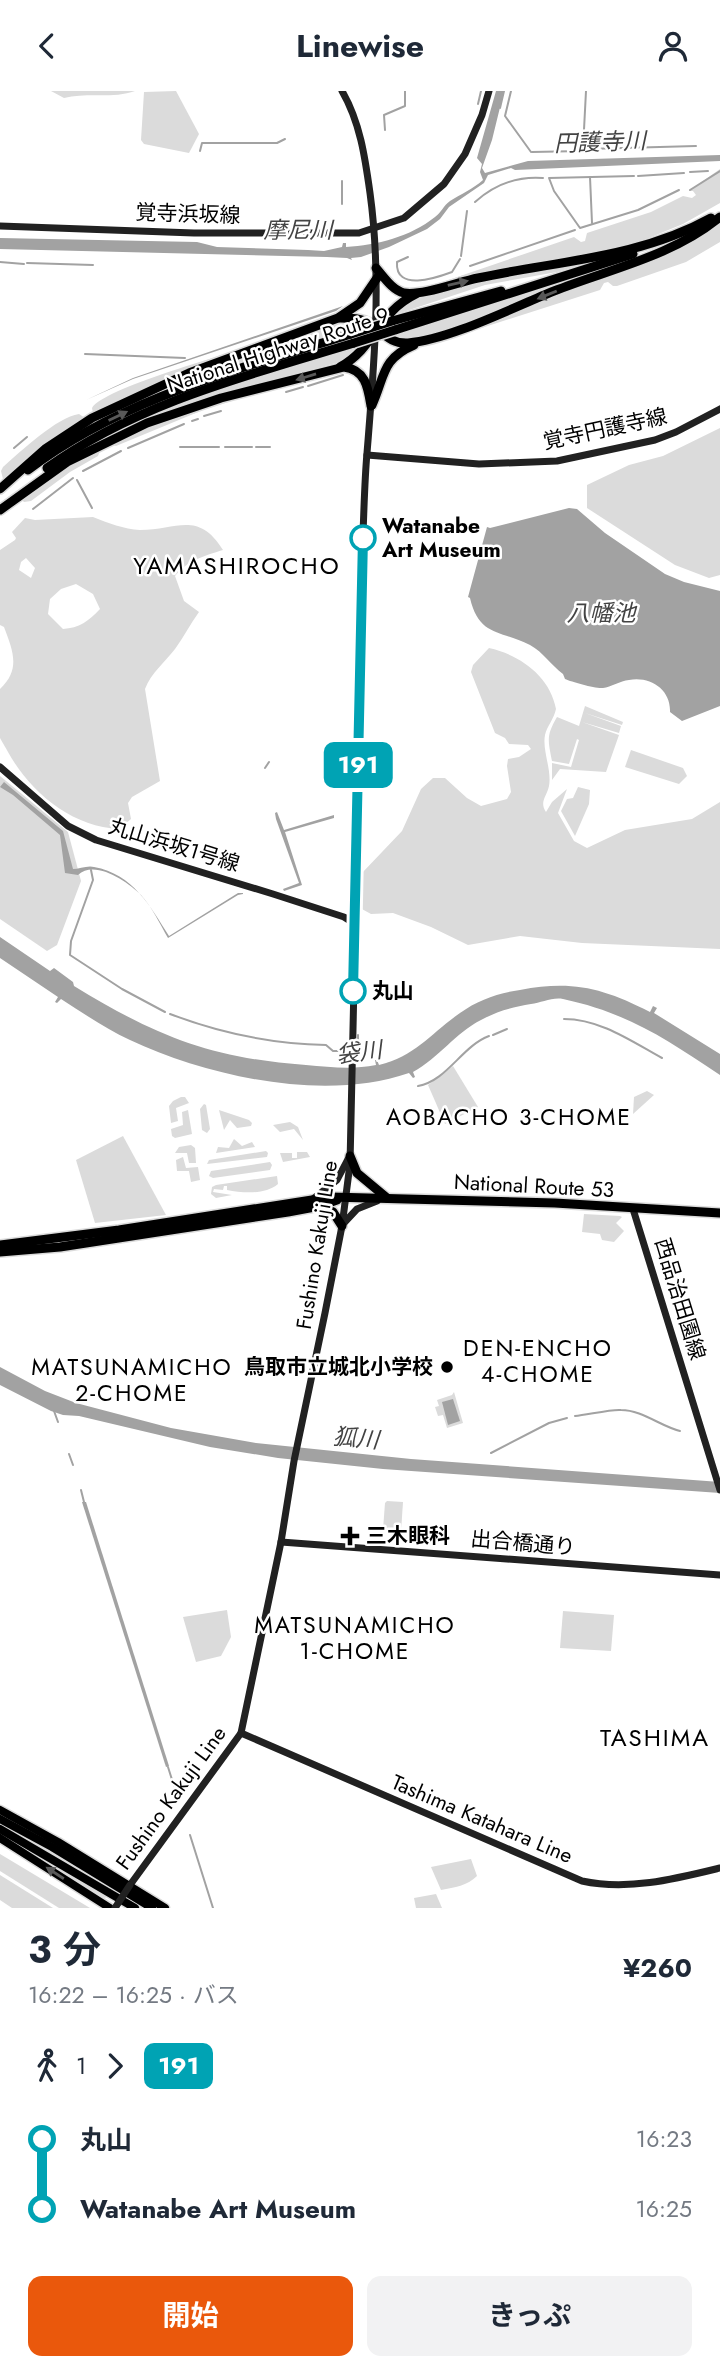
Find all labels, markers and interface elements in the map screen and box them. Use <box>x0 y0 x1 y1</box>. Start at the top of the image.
text: Linewise <box>296 23 424 69</box>
icon: back <box>28 27 66 65</box>
icon: person <box>654 27 692 65</box>
water label: 円護寺川 <box>553 123 650 161</box>
street label: 覚寺浜坂線 <box>135 197 241 231</box>
water label: 摩尼川 <box>264 213 336 247</box>
one-way arrow <box>447 277 469 288</box>
one-way arrow <box>536 289 557 300</box>
street label: National Highway Route 9 <box>163 300 393 400</box>
one-way arrow <box>295 372 316 382</box>
street label: 覚寺円護寺線 <box>540 401 670 457</box>
one-way arrow <box>108 410 128 421</box>
place label: Watanabe Art Museum <box>381 511 501 565</box>
marker: Watanabe Art Museum <box>350 525 376 551</box>
district label: YAMASHIROCHO <box>133 548 341 583</box>
water label: 八幡池 <box>567 596 638 630</box>
line badge: 191 <box>318 742 398 788</box>
text: 191 <box>338 747 378 782</box>
street label: 丸山浜坂1号線 <box>105 811 243 879</box>
place label: 丸山 <box>372 976 414 1006</box>
marker: 丸山 <box>340 978 366 1004</box>
water label: 袋川 <box>334 1032 387 1072</box>
district label: AOBACHO 3-CHOME <box>386 1100 632 1134</box>
street label: Fushino Kakuji Line <box>289 1158 345 1332</box>
street label: National Route 53 <box>453 1167 615 1205</box>
street label: 西品治田園線 <box>647 1234 713 1364</box>
district label: DEN-ENCHO 4-CHOME <box>463 1331 613 1391</box>
district label: MATSUNAMICHO 2-CHOME <box>31 1350 233 1410</box>
place label: 鳥取市立城北小学校 <box>244 1352 433 1382</box>
marker: 鳥取市立城北小学校 <box>439 1359 455 1375</box>
water label: 狐川 <box>332 1419 383 1457</box>
place label: 三木眼科 <box>366 1521 450 1551</box>
street label: 出合橋通り <box>469 1523 577 1563</box>
marker: 三木眼科 <box>340 1526 360 1546</box>
district label: MATSUNAMICHO 1-CHOME <box>254 1608 456 1668</box>
street label: Fushino Kakuji Line <box>109 1720 233 1876</box>
district label: TASHIMA <box>600 1720 710 1755</box>
street label: Tashima Katahara Line <box>387 1767 577 1871</box>
one-way arrow <box>45 1867 64 1880</box>
text: 3 分 <box>28 1922 101 1977</box>
text: ¥260 <box>623 1949 692 1987</box>
text: 16:22 – 16:25 · バス <box>28 1978 239 2012</box>
icon: walk <box>28 2047 66 2085</box>
icon: forward <box>96 2047 134 2085</box>
text: 191 <box>158 2048 199 2083</box>
text: 1 <box>76 2049 86 2083</box>
text: 丸山 <box>80 2121 132 2159</box>
text: 16:23 <box>636 2122 692 2156</box>
text: Watanabe Art Museum <box>80 2190 356 2228</box>
text: 16:25 <box>635 2192 692 2226</box>
button: 開始 <box>28 2276 353 2356</box>
button: きっぷ <box>367 2276 692 2356</box>

